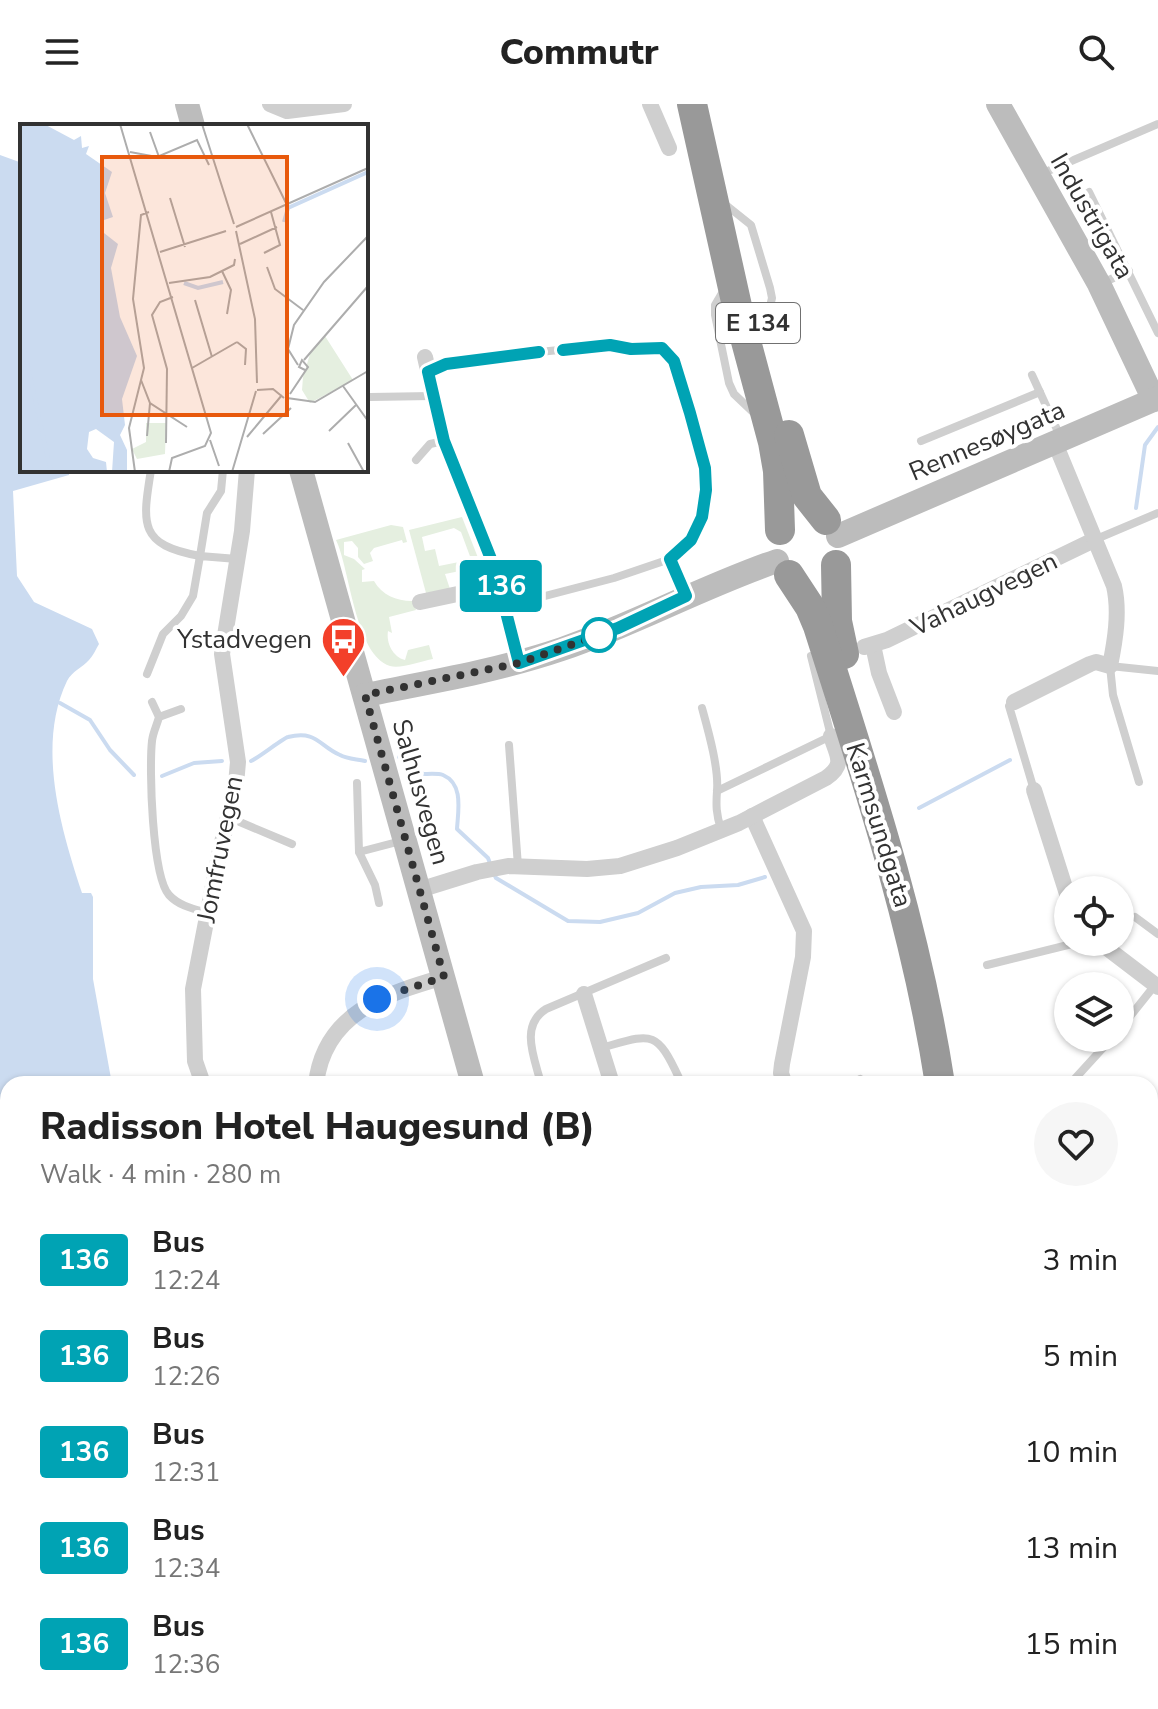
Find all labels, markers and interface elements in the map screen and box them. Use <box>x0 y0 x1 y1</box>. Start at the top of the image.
text: Commutr <box>499 28 659 77</box>
icon: menu <box>40 30 84 74</box>
icon: search <box>1074 30 1118 74</box>
inset map <box>20 124 368 472</box>
street label: Industrigata <box>1042 147 1142 285</box>
road number: E 134 <box>716 303 800 343</box>
street label: Rennesøygata <box>904 392 1070 490</box>
street label: Vahaugvegen <box>904 543 1063 645</box>
line badge: 136 <box>455 560 547 612</box>
text: 136 <box>476 567 526 605</box>
bus stop icon: Ystadvegen <box>319 615 367 678</box>
unlabelled marker <box>582 618 616 652</box>
place label: Ystadvegen <box>176 622 312 657</box>
street label: Salhusvegen <box>384 715 458 869</box>
street label: Karmsundgata <box>837 738 921 912</box>
street label: Jomfruvegen <box>188 773 251 926</box>
map controls <box>1054 876 1134 1052</box>
button: locate <box>1054 876 1134 956</box>
button: layers <box>1054 972 1134 1052</box>
your location <box>357 979 397 1019</box>
text: Radisson Hotel Haugesund (B) <box>40 1101 595 1152</box>
button: heart <box>1034 1102 1118 1186</box>
text: Walk · 4 min · 280 m <box>40 1157 281 1192</box>
text: Bus <box>152 1222 205 1263</box>
text: 3 min <box>1043 1240 1118 1281</box>
text: 136 <box>59 1241 109 1279</box>
text: 12:24 <box>152 1263 220 1298</box>
text: Bus <box>152 1318 205 1359</box>
text: 5 min <box>1043 1336 1118 1377</box>
text: 136 <box>59 1337 109 1375</box>
text: 12:26 <box>152 1359 220 1394</box>
text: Bus <box>152 1414 205 1455</box>
text: 10 min <box>1025 1432 1118 1473</box>
text: 136 <box>59 1433 109 1471</box>
text: 12:31 <box>152 1455 220 1490</box>
text: Bus <box>152 1510 205 1551</box>
text: 13 min <box>1025 1528 1118 1569</box>
text: 136 <box>59 1529 109 1567</box>
text: 12:34 <box>152 1551 220 1586</box>
text: Bus <box>152 1606 205 1647</box>
text: 15 min <box>1025 1624 1118 1665</box>
text: 136 <box>59 1625 109 1663</box>
text: 12:36 <box>152 1647 220 1682</box>

